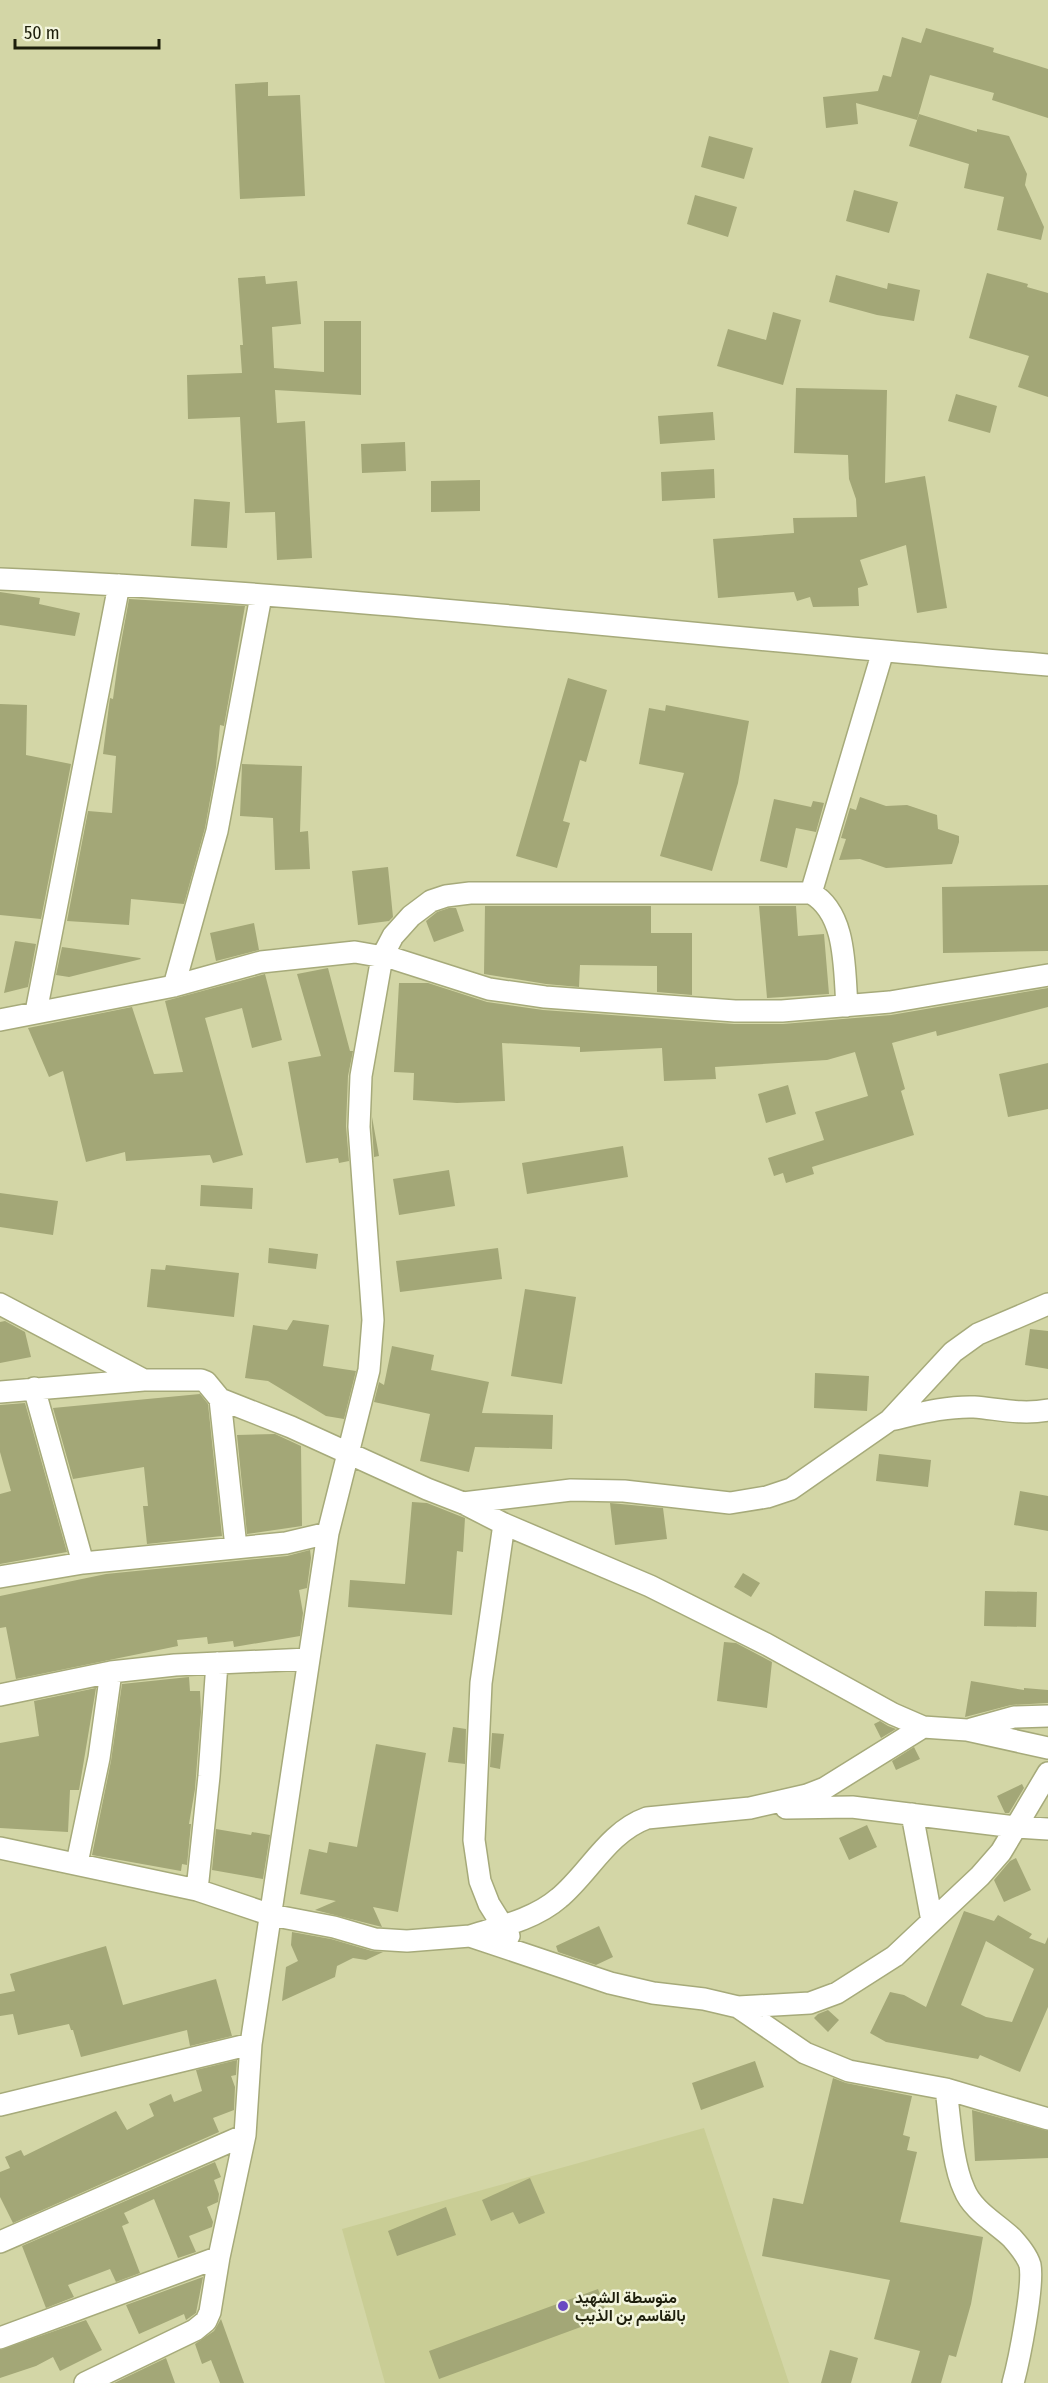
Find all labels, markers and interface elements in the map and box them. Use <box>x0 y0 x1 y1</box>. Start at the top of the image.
scale bar <box>15 12 159 50</box>
text: 50 m <box>24 22 60 44</box>
place label: متوسطة الشهيد بالقاسم بن الذيب <box>575 2288 686 2326</box>
marker: متوسطة الشهيد بالقاسم بن الذيب <box>556 2299 570 2313</box>

